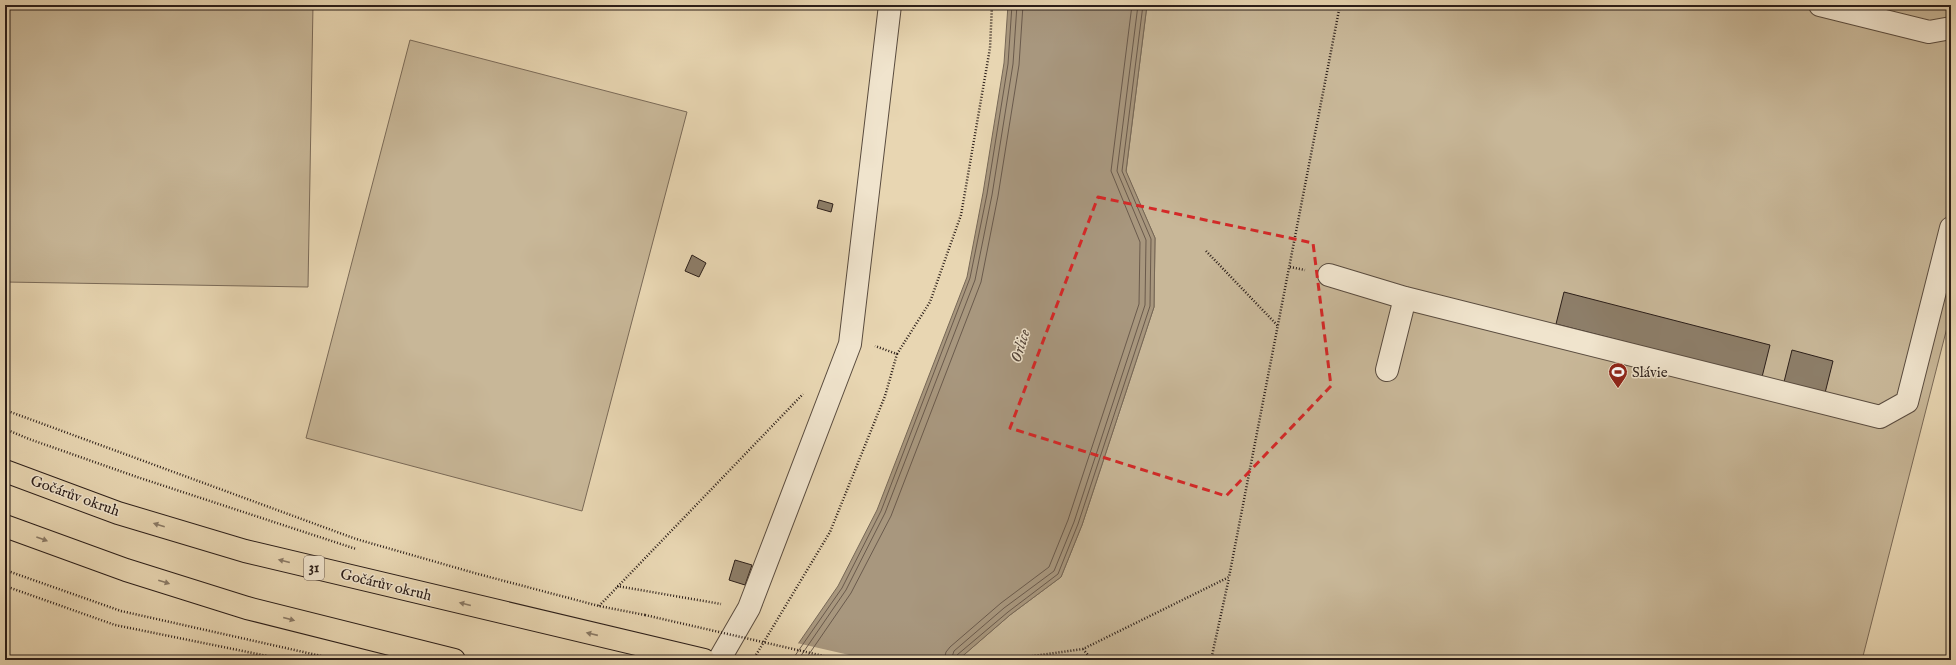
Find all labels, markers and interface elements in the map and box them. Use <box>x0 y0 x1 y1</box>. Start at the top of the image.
water label: Orlice <box>1007 326 1036 365</box>
sports icon: Slávie <box>1607 361 1629 389</box>
place label: Slávie <box>1632 363 1668 382</box>
street label: Gočárův okruh <box>28 471 122 521</box>
one-way arrow <box>153 522 165 528</box>
one-way arrow <box>36 537 48 543</box>
road number: 31 <box>304 556 324 580</box>
one-way arrow <box>278 557 290 563</box>
street label: Gočárův okruh <box>338 564 434 606</box>
one-way arrow <box>159 579 171 585</box>
one-way arrow <box>459 601 471 607</box>
one-way arrow <box>283 616 295 622</box>
one-way arrow <box>586 630 598 636</box>

